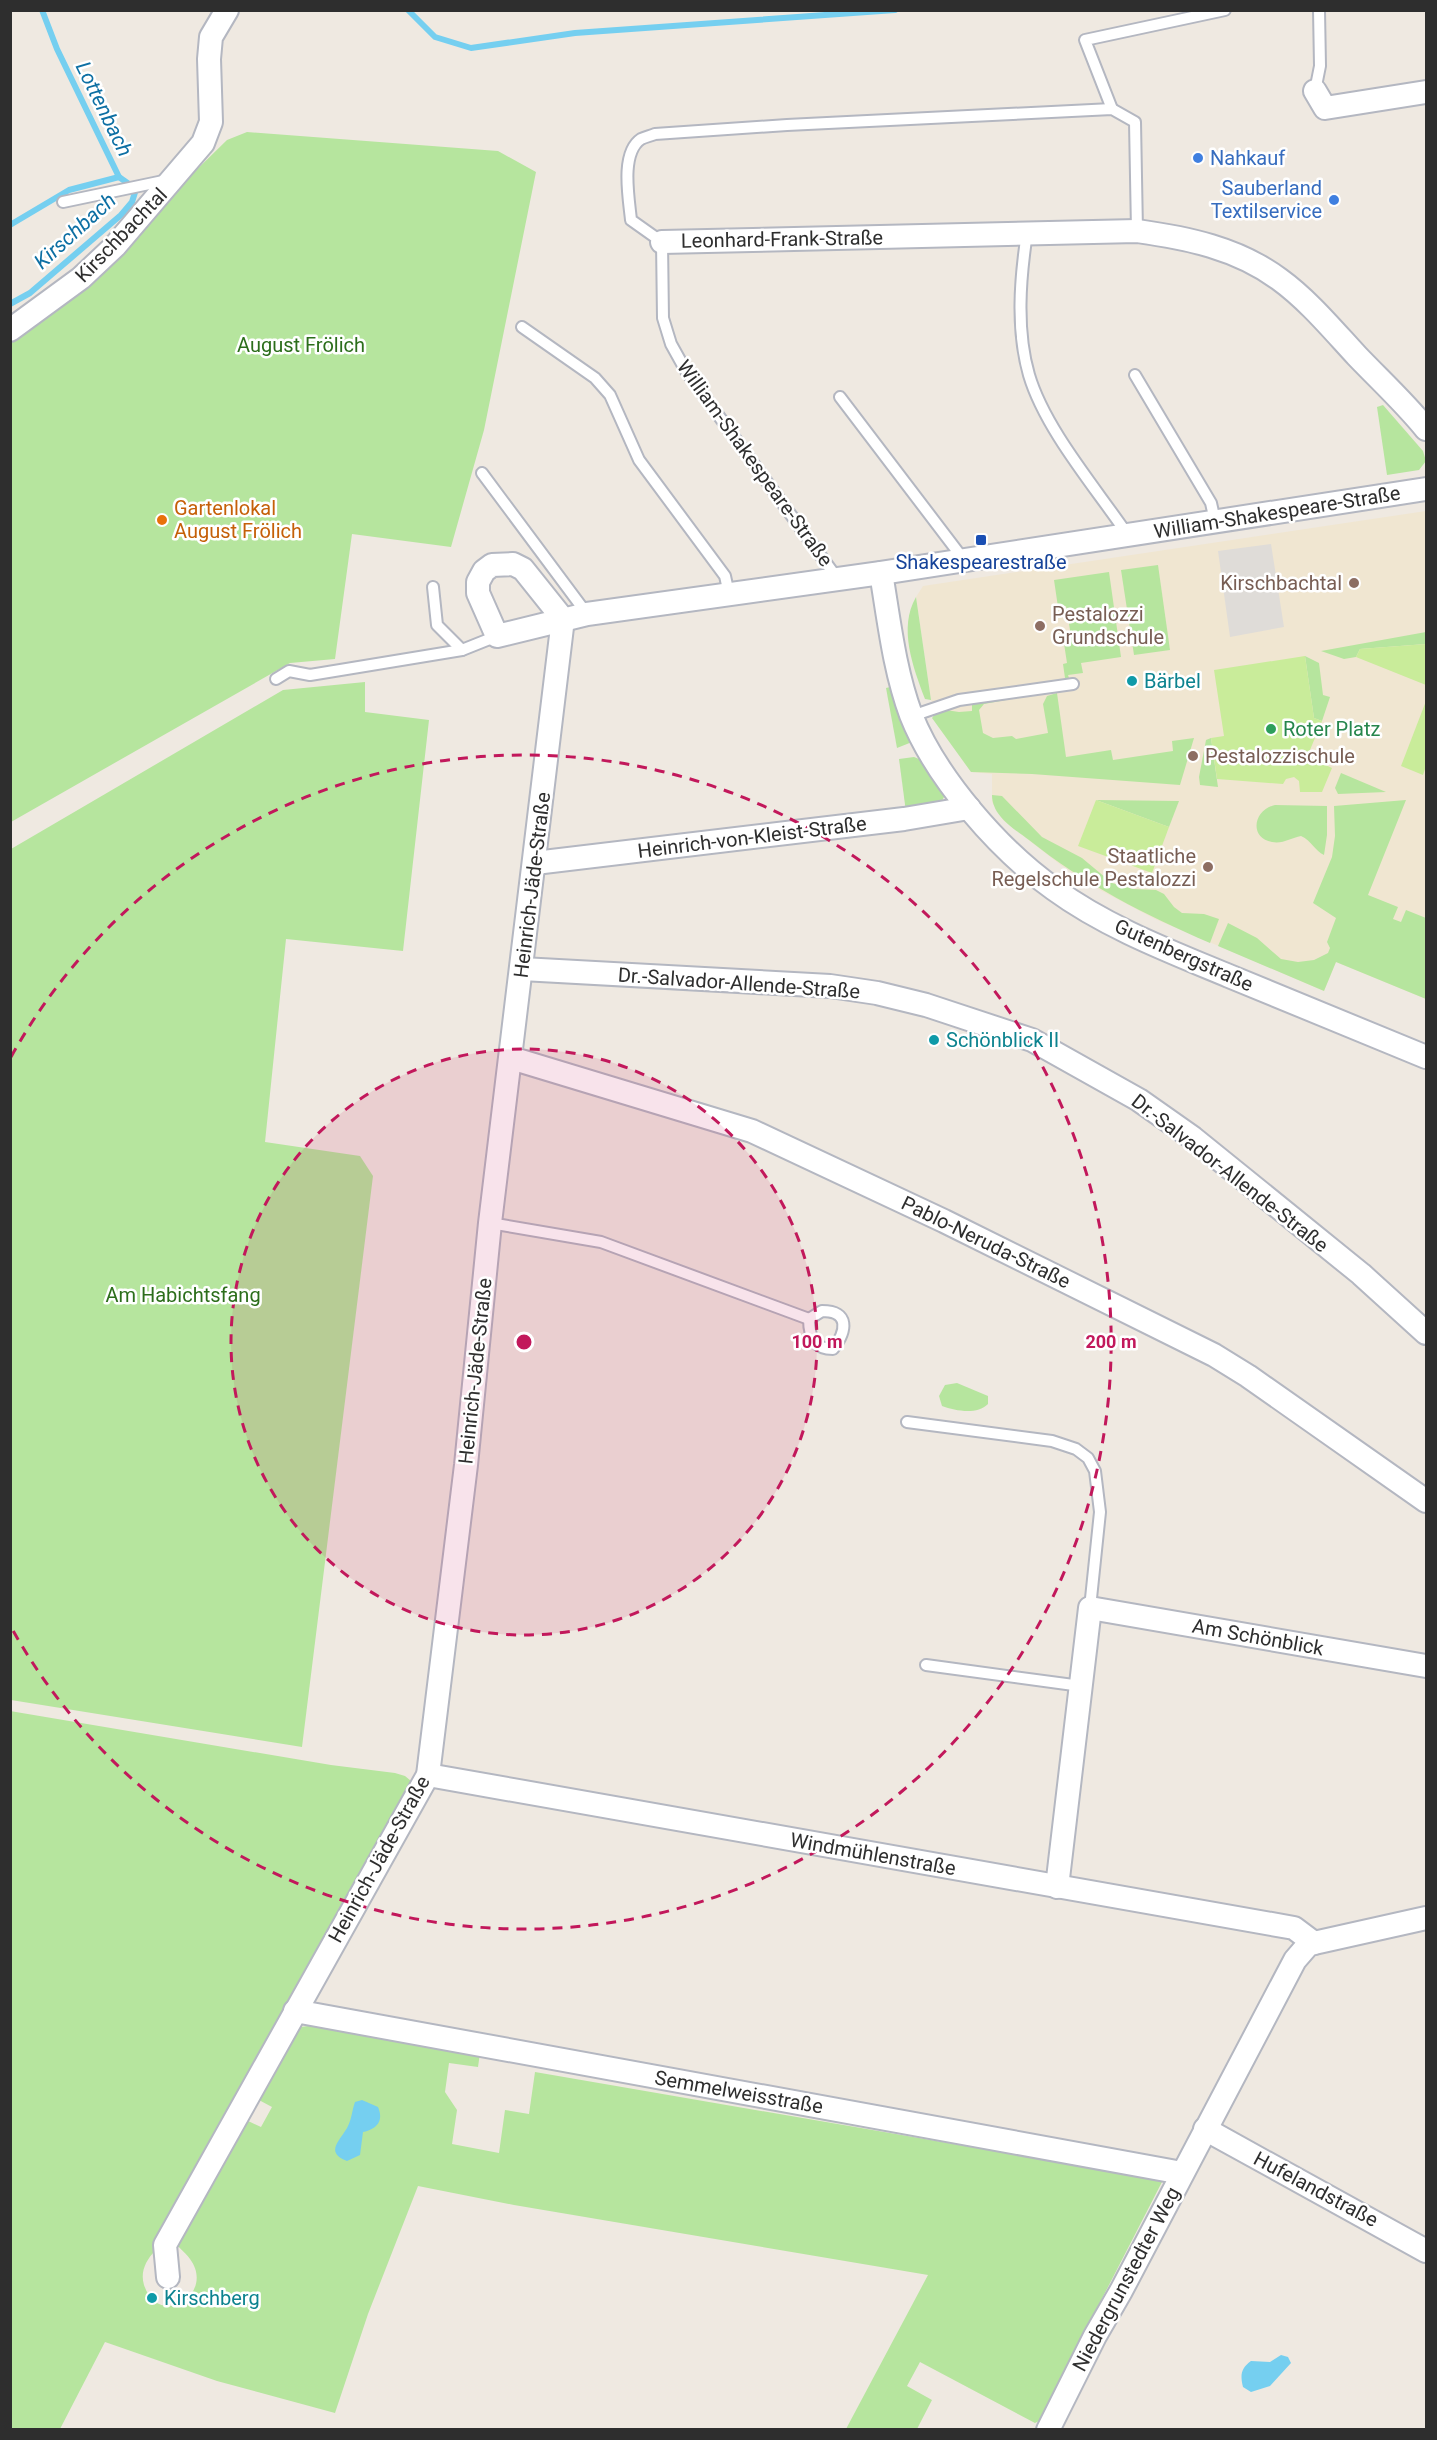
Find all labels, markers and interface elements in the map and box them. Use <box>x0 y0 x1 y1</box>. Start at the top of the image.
water label: Lottenbach <box>71 58 137 160</box>
place label: Nahkauf <box>1210 146 1285 170</box>
marker: Nahkauf <box>1191 151 1205 165</box>
place label: Sauberland Textilservice <box>1211 176 1322 223</box>
street label: Kirschbachtal <box>70 183 172 287</box>
water label: Kirschbach <box>29 188 121 274</box>
marker: Sauberland Textilservice <box>1327 193 1341 207</box>
street label: Leonhard-Frank-Straße <box>681 225 883 253</box>
park label: August Frölich <box>237 333 365 357</box>
street label: William-Shakespeare-Straße <box>672 355 838 571</box>
street label: William-Shakespeare-Straße <box>1152 481 1402 543</box>
place label: Gartenlokal August Frölich <box>174 496 302 543</box>
marker: Gartenlokal August Frölich <box>155 513 169 527</box>
marker: Shakespearestraße <box>974 533 988 547</box>
place label: Shakespearestraße <box>895 550 1067 574</box>
place label: Kirschbachtal <box>1220 571 1342 595</box>
marker: Kirschbachtal <box>1347 576 1361 590</box>
place label: Pestalozzi Grundschule <box>1052 602 1164 649</box>
marker: Pestalozzi Grundschule <box>1033 619 1047 633</box>
place label: Bärbel <box>1144 669 1201 693</box>
marker: Bärbel <box>1125 674 1139 688</box>
place label: Roter Platz <box>1283 717 1381 741</box>
marker: Roter Platz <box>1264 722 1278 736</box>
place label: Pestalozzischule <box>1205 744 1355 768</box>
marker: Pestalozzischule <box>1186 749 1200 763</box>
street label: Heinrich-Jäde-Straße <box>509 791 555 979</box>
street label: Heinrich-von-Kleist-Straße <box>636 811 868 863</box>
place label: Staatliche Regelschule Pestalozzi <box>991 844 1196 891</box>
marker: Staatliche Regelschule Pestalozzi <box>1201 860 1215 874</box>
street label: Gutenbergstraße <box>1111 914 1257 996</box>
street label: Dr.-Salvador-Allende-Straße <box>617 963 861 1003</box>
place label: Schönblick II <box>946 1028 1059 1052</box>
marker: Schönblick II <box>927 1033 941 1047</box>
street label: Dr.-Salvador-Allende-Straße <box>1127 1089 1333 1257</box>
street label: Pablo-Neruda-Straße <box>898 1191 1074 1293</box>
street label: Heinrich-Jäde-Straße <box>453 1277 497 1465</box>
park label: Am Habichtsfang <box>105 1283 261 1307</box>
text: 100 m <box>791 1331 843 1352</box>
text: 200 m <box>1085 1331 1137 1352</box>
centre of rings <box>514 1332 534 1352</box>
street label: Am Schönblick <box>1190 1614 1326 1661</box>
street label: Heinrich-Jäde-Straße <box>323 1771 435 1947</box>
street label: Windmühlenstraße <box>788 1828 958 1880</box>
street label: Semmelweisstraße <box>653 2065 825 2119</box>
street label: Hufelandstraße <box>1250 2146 1382 2232</box>
street label: Niedergrunstedter Weg <box>1067 2183 1185 2375</box>
place label: Kirschberg <box>164 2286 260 2310</box>
marker: Kirschberg <box>145 2291 159 2305</box>

